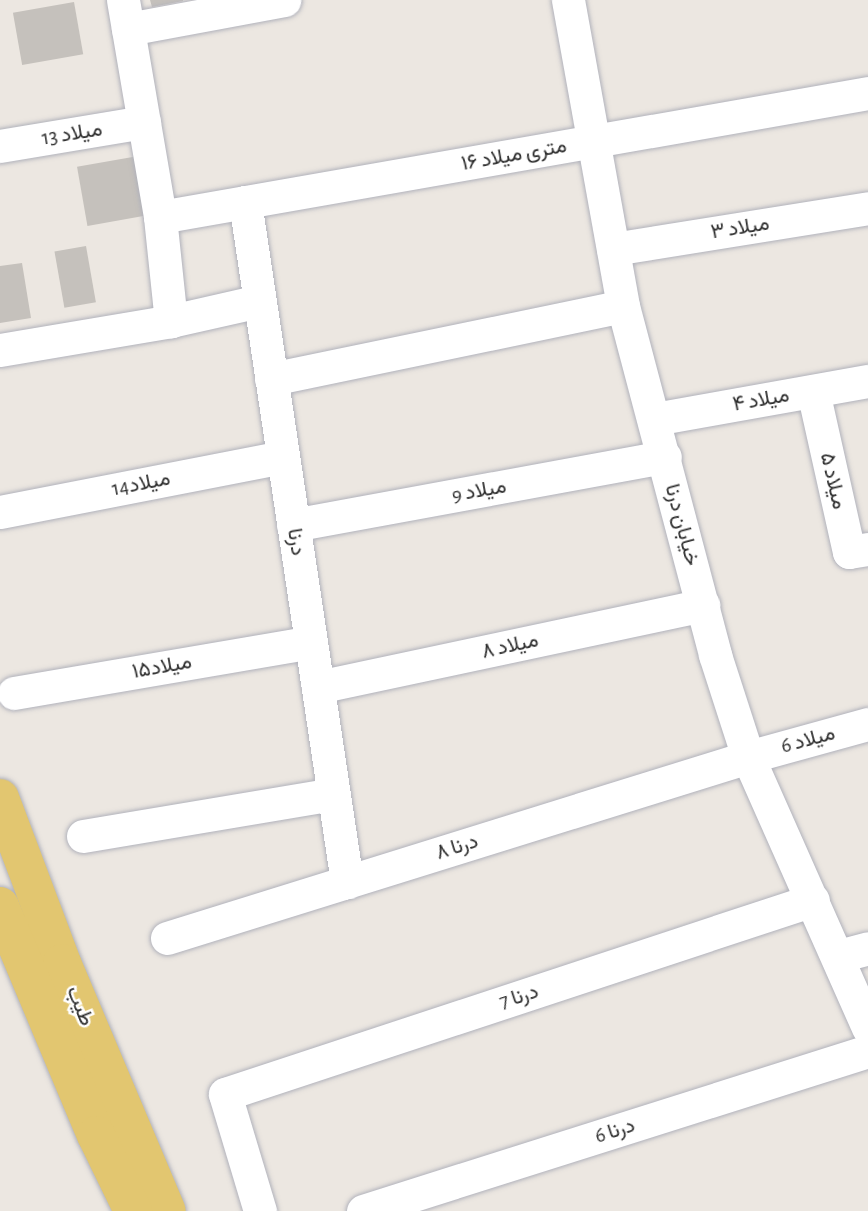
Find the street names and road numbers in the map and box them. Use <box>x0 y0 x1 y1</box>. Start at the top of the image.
street label: میلاد 13 <box>40 117 104 151</box>
street label: ۱۶ متری میلاد <box>459 133 569 177</box>
street label: میلاد ۳ <box>709 211 771 245</box>
street label: میلاد ۴ <box>731 383 791 417</box>
street label: میلاد ۵ <box>814 450 852 512</box>
street label: میلاد14 <box>110 466 172 502</box>
street label: میلاد 9 <box>450 474 508 508</box>
street label: خیابان درنا <box>659 481 705 569</box>
street label: درنا <box>281 527 311 557</box>
street label: میلاد ۸ <box>479 628 541 664</box>
street label: میلاد۱۵ <box>130 649 194 685</box>
street label: میلاد 6 <box>778 721 838 759</box>
street label: درنا ۸ <box>433 829 481 865</box>
street label: درنا 7 <box>496 979 542 1015</box>
street label: طیب <box>61 982 99 1030</box>
street label: درنا 6 <box>592 1113 638 1149</box>

